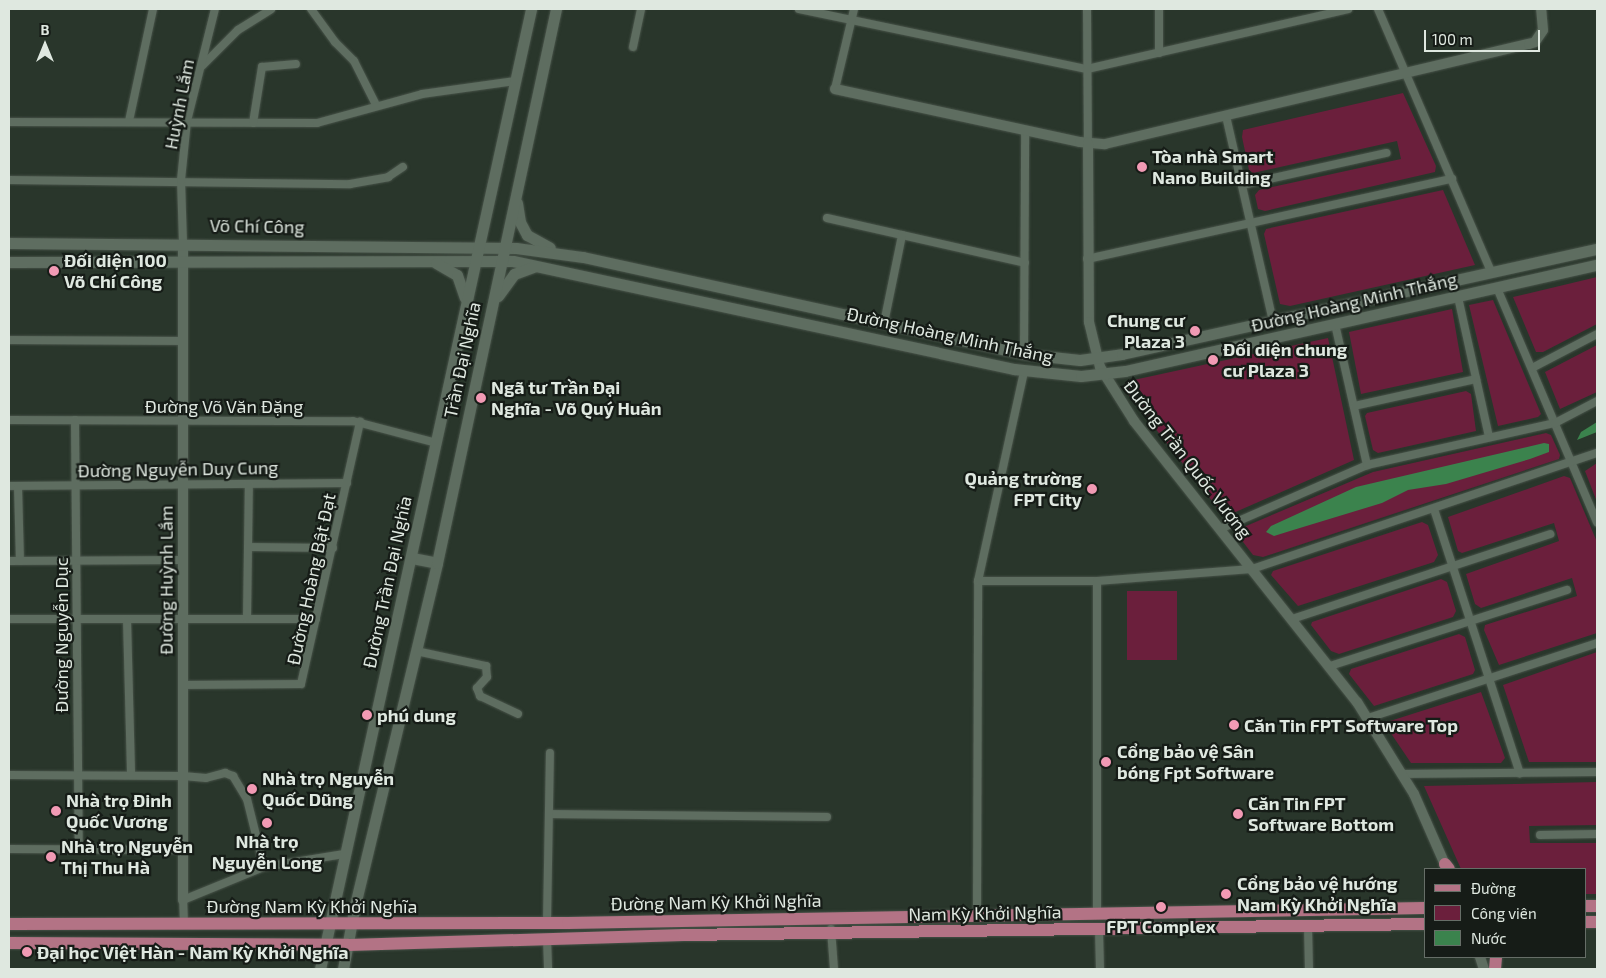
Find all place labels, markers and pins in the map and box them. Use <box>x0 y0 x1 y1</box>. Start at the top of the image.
place label: Tòa nhà Smart Nano Building <box>1152 146 1273 188</box>
marker: Tòa nhà Smart Nano Building <box>1136 161 1148 173</box>
place label: Đối diện 100 Võ Chí Công <box>64 250 167 292</box>
marker: Đối diện 100 Võ Chí Công <box>48 265 60 277</box>
place label: Chung cư Plaza 3 <box>1107 310 1185 352</box>
marker: Chung cư Plaza 3 <box>1189 325 1201 337</box>
place label: Đối diện chung cư Plaza 3 <box>1223 339 1347 382</box>
marker: Đối diện chung cư Plaza 3 <box>1207 354 1219 366</box>
place label: Ngã tư Trần Đại Nghĩa - Võ Quý Huân <box>491 377 662 419</box>
marker: Ngã tư Trần Đại Nghĩa - Võ Quý Huân <box>475 392 487 404</box>
place label: Quảng trường FPT City <box>964 468 1082 510</box>
marker: Quảng trường FPT City <box>1086 483 1098 495</box>
place label: phú dung <box>377 704 456 726</box>
marker: phú dung <box>361 709 373 721</box>
place label: Căn Tin FPT Software Top <box>1244 714 1459 736</box>
marker: Căn Tin FPT Software Top <box>1228 719 1240 731</box>
place label: Cổng bảo vệ Sân bóng Fpt Software <box>1117 741 1274 784</box>
marker: Cổng bảo vệ Sân bóng Fpt Software <box>1099 755 1113 769</box>
place label: Nhà trọ Nguyễn Quốc Dũng <box>262 768 395 811</box>
marker: Nhà trọ Nguyễn Quốc Dũng <box>246 783 258 795</box>
place label: Nhà trọ Đinh Quốc Vương <box>66 790 172 832</box>
place label: Căn Tin FPT Software Bottom <box>1248 793 1394 836</box>
marker: Nhà trọ Đinh Quốc Vương <box>50 805 62 817</box>
marker: Căn Tin FPT Software Bottom <box>1232 808 1244 820</box>
marker: Nhà trọ Nguyễn Long <box>261 817 273 829</box>
place label: Nhà trọ Nguyễn Long <box>212 831 322 874</box>
place label: Nhà trọ Nguyễn Thị Thu Hà <box>61 836 194 879</box>
marker: Nhà trọ Nguyễn Thị Thu Hà <box>45 851 57 863</box>
place label: Cổng bảo vệ hướng Nam Kỳ Khởi Nghĩa <box>1237 873 1398 916</box>
marker: Cổng bảo vệ hướng Nam Kỳ Khởi Nghĩa <box>1219 887 1233 901</box>
marker: FPT Complex <box>1155 901 1167 913</box>
place label: FPT Complex <box>1106 915 1216 937</box>
place label: Đại học Việt Hàn - Nam Kỳ Khởi Nghĩa <box>37 941 349 963</box>
marker: Đại học Việt Hàn - Nam Kỳ Khởi Nghĩa <box>21 946 33 958</box>

